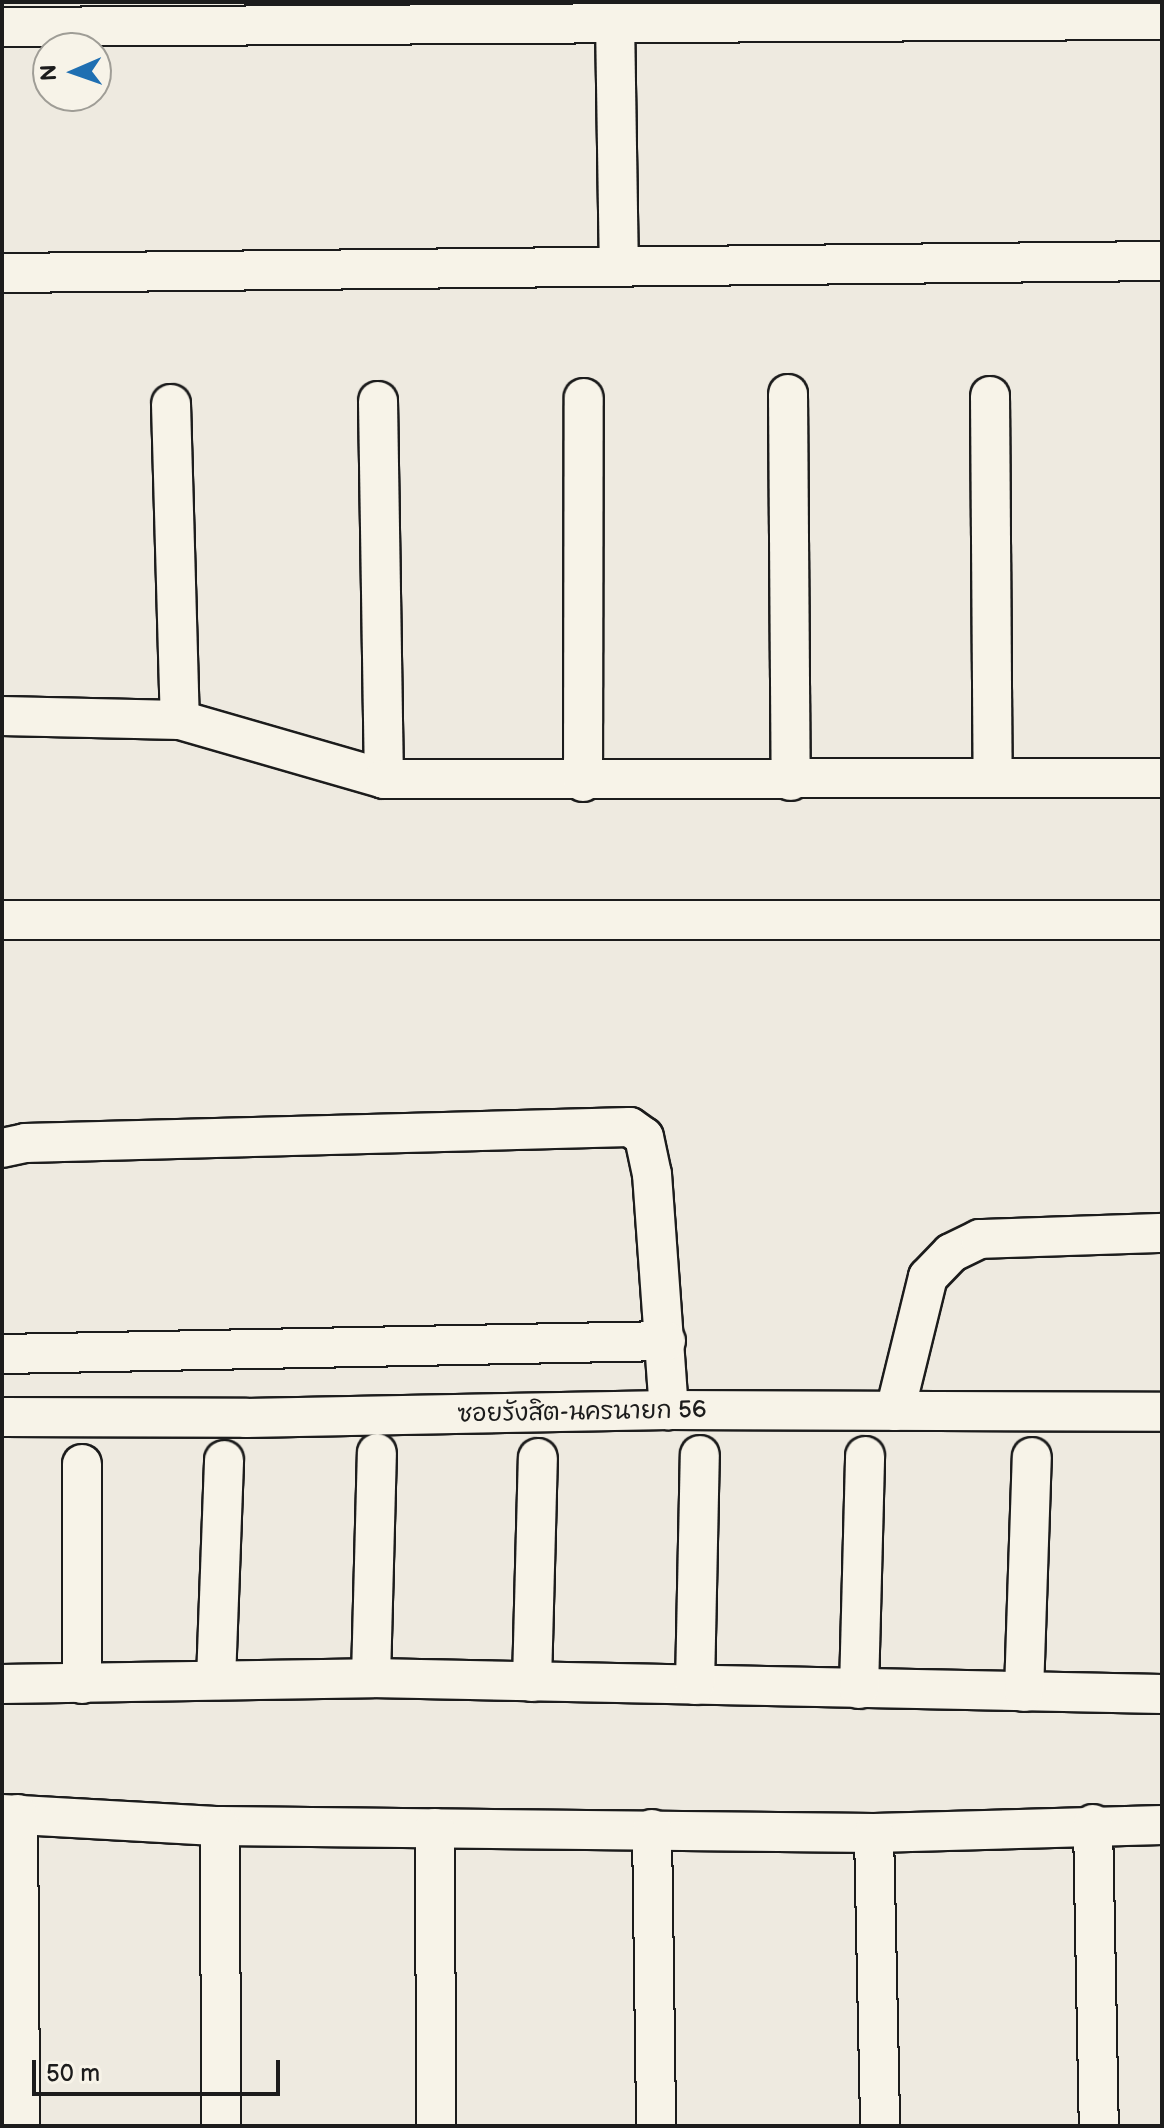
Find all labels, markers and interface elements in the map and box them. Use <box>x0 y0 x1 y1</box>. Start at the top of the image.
north arrow <box>32 32 112 112</box>
text: N <box>36 64 63 82</box>
street label: ซอยรังสิต-นครนายก 56 <box>457 1395 707 1429</box>
scale bar <box>36 2044 284 2094</box>
text: 50 m <box>46 2059 100 2088</box>

